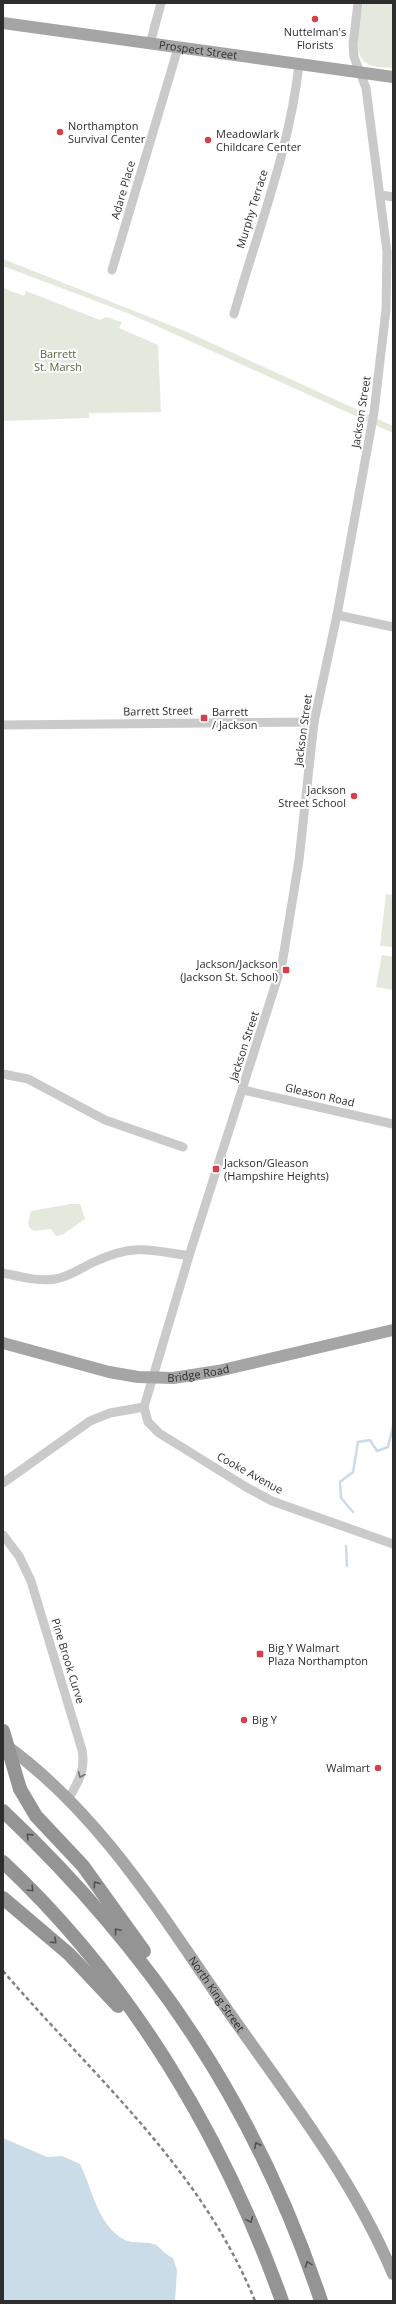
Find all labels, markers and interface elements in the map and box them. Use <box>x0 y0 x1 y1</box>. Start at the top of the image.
marker: Nuttelman's Florists <box>310 14 320 24</box>
place label: Nuttelman's Florists <box>284 24 346 52</box>
street label: Prospect Street <box>158 37 238 62</box>
place label: Northampton Survival Center <box>68 118 146 146</box>
place label: Meadowlark Childcare Center <box>216 126 302 154</box>
marker: Northampton Survival Center <box>55 127 65 137</box>
marker: Meadowlark Childcare Center <box>203 135 213 145</box>
street label: Adare Place <box>107 159 138 221</box>
street label: Murphy Terrace <box>232 168 271 250</box>
park label: Barrett St. Marsh <box>34 346 82 374</box>
street label: Jackson Street <box>347 375 374 450</box>
street label: Jackson Street <box>290 693 315 768</box>
street label: Barrett Street <box>123 702 193 719</box>
place label: Barrett / Jackson <box>212 704 258 732</box>
marker: Barrett / Jackson <box>199 713 209 723</box>
place label: Jackson Street School <box>278 782 346 810</box>
marker: Jackson Street School <box>349 791 359 801</box>
place label: Jackson/Jackson (Jackson St. School) <box>180 956 278 984</box>
marker: Jackson/Jackson (Jackson St. School) <box>281 965 291 975</box>
street label: Jackson Street <box>225 1009 262 1084</box>
street label: Gleason Road <box>284 1079 356 1110</box>
place label: Jackson/Gleason (Hampshire Heights) <box>223 1155 329 1183</box>
marker: Jackson/Gleason (Hampshire Heights) <box>211 1164 221 1174</box>
street label: Bridge Road <box>167 1361 231 1385</box>
street label: Cooke Avenue <box>215 1448 286 1497</box>
street label: Pine Brook Curve <box>48 1616 89 1705</box>
place label: Big Y Walmart Plaza Northampton <box>268 1640 368 1668</box>
marker: Big Y Walmart Plaza Northampton <box>255 1649 265 1659</box>
place label: Big Y <box>252 1712 278 1727</box>
marker: Big Y <box>239 1715 249 1725</box>
place label: Walmart <box>326 1760 370 1775</box>
marker: Walmart <box>373 1763 383 1773</box>
one-way arrow <box>77 1772 85 1779</box>
one-way arrow <box>26 1833 34 1841</box>
one-way arrow <box>94 1882 101 1889</box>
one-way arrow <box>26 1884 34 1892</box>
one-way arrow <box>115 1928 122 1936</box>
one-way arrow <box>50 1936 57 1943</box>
street label: North King Street <box>186 1953 248 2035</box>
one-way arrow <box>254 2142 262 2149</box>
one-way arrow <box>245 2216 253 2223</box>
one-way arrow <box>305 2261 313 2268</box>

